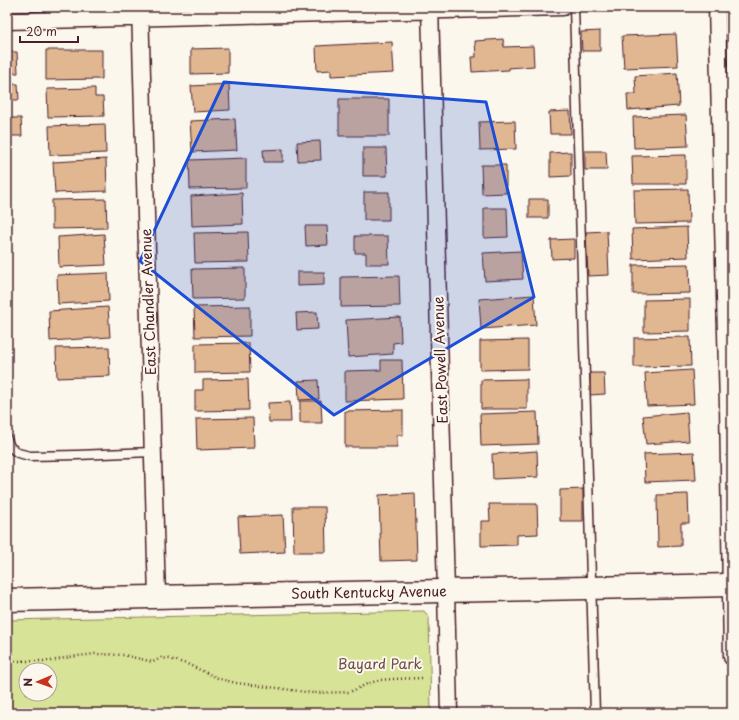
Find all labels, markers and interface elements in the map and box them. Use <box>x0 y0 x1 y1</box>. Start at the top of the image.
scale bar <box>20 18 78 44</box>
text: 20 m <box>26 22 57 40</box>
street label: East Chandler Avenue <box>135 228 161 376</box>
street label: East Powell Avenue <box>427 296 453 424</box>
street label: South Kentucky Avenue <box>291 580 447 604</box>
park label: Bayard Park <box>338 653 423 674</box>
north arrow <box>18 662 58 702</box>
text: N <box>19 677 36 687</box>

